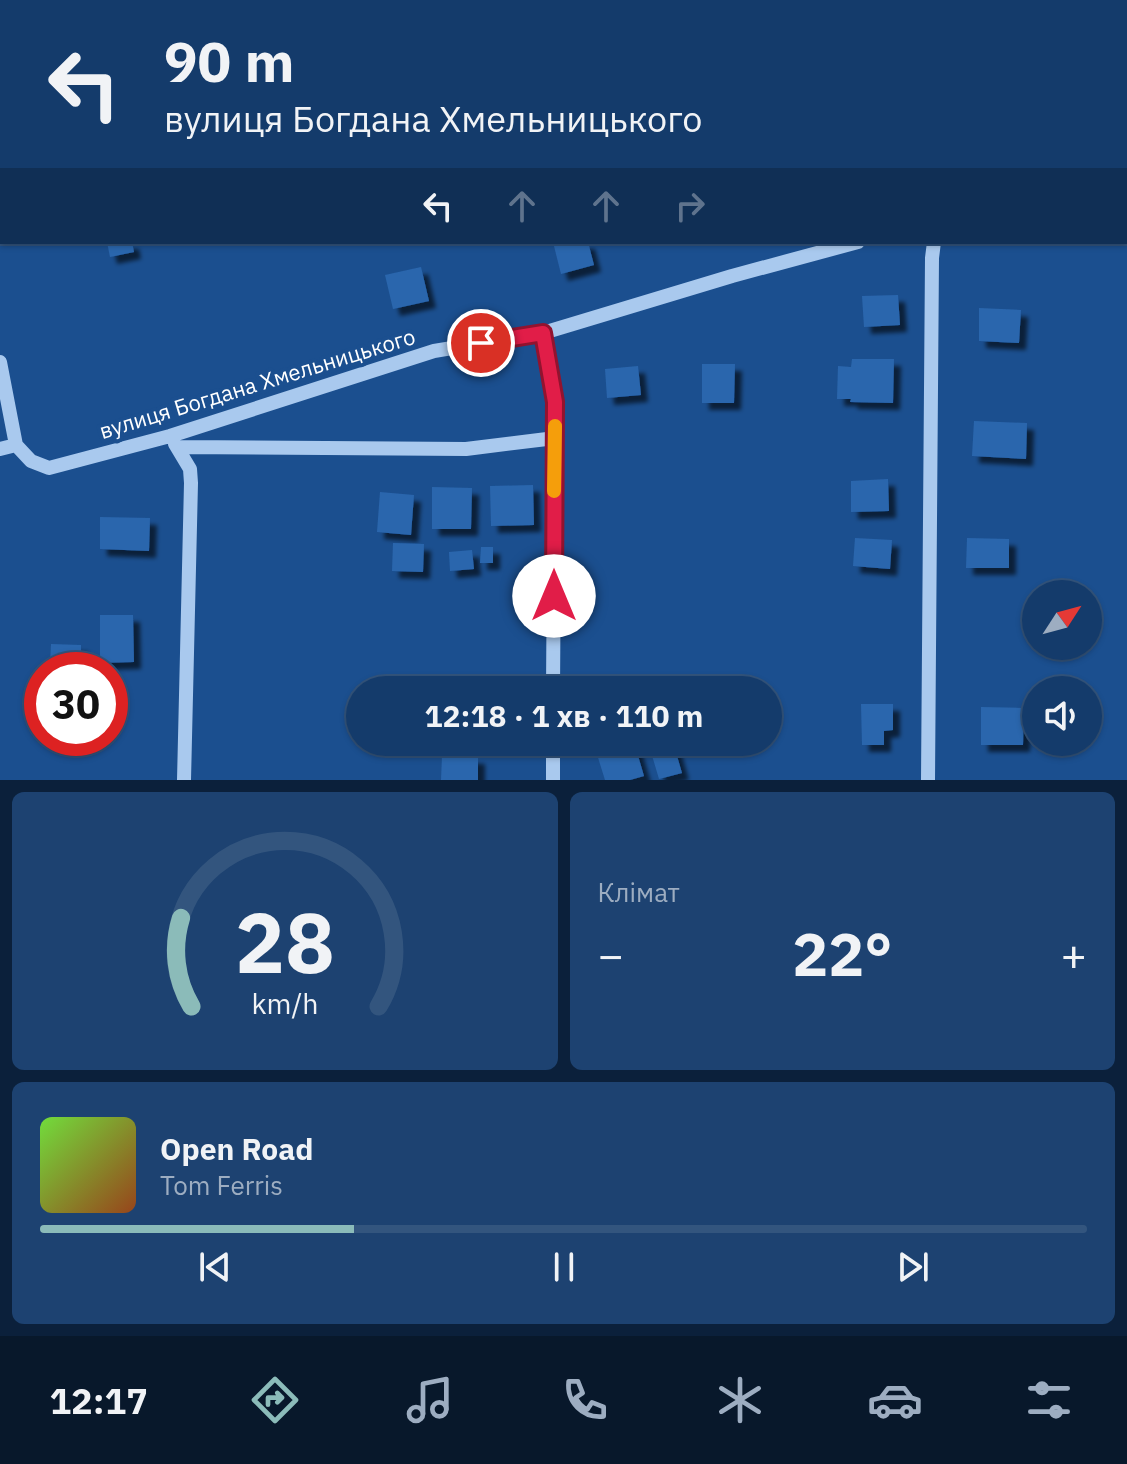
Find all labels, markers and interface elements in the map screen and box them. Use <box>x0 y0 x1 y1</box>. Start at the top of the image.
text: 90 m <box>164 25 294 97</box>
icon: left <box>32 32 136 136</box>
text: вулиця Богдана Хмельницького <box>164 95 702 142</box>
icon: left <box>416 184 460 228</box>
icon: ahead <box>500 184 544 228</box>
icon: ahead <box>584 184 628 228</box>
icon: right <box>668 184 712 228</box>
pin <box>447 309 515 377</box>
street label: вулиця Богдана Хмельницького <box>95 321 419 445</box>
icon: arrive <box>459 321 503 365</box>
position arrow <box>512 554 596 638</box>
north arrow <box>1022 580 1102 660</box>
map controls <box>1022 580 1102 756</box>
speed limit sign: 30 <box>24 652 128 756</box>
button: sound <box>1022 676 1102 756</box>
text: 12:18 · 1 хв · 110 m <box>425 696 703 735</box>
text: Клімат <box>598 875 680 909</box>
text: 28 <box>235 888 335 996</box>
text: 22° <box>792 914 892 993</box>
text: − <box>598 926 624 983</box>
text: + <box>1061 926 1087 983</box>
text: km/h <box>251 985 318 1022</box>
text: Open Road <box>160 1129 313 1168</box>
text: Tom Ferris <box>160 1168 283 1202</box>
icon: previous <box>193 1245 237 1289</box>
icon: pause <box>542 1245 586 1289</box>
icon: next <box>891 1245 935 1289</box>
icon: directions <box>247 1372 303 1428</box>
icon: music <box>402 1372 458 1428</box>
icon: phone <box>557 1372 613 1428</box>
icon: climate <box>712 1372 768 1428</box>
icon: car <box>867 1372 923 1428</box>
icon: filters <box>1021 1372 1077 1428</box>
text: 12:17 <box>49 1377 148 1424</box>

